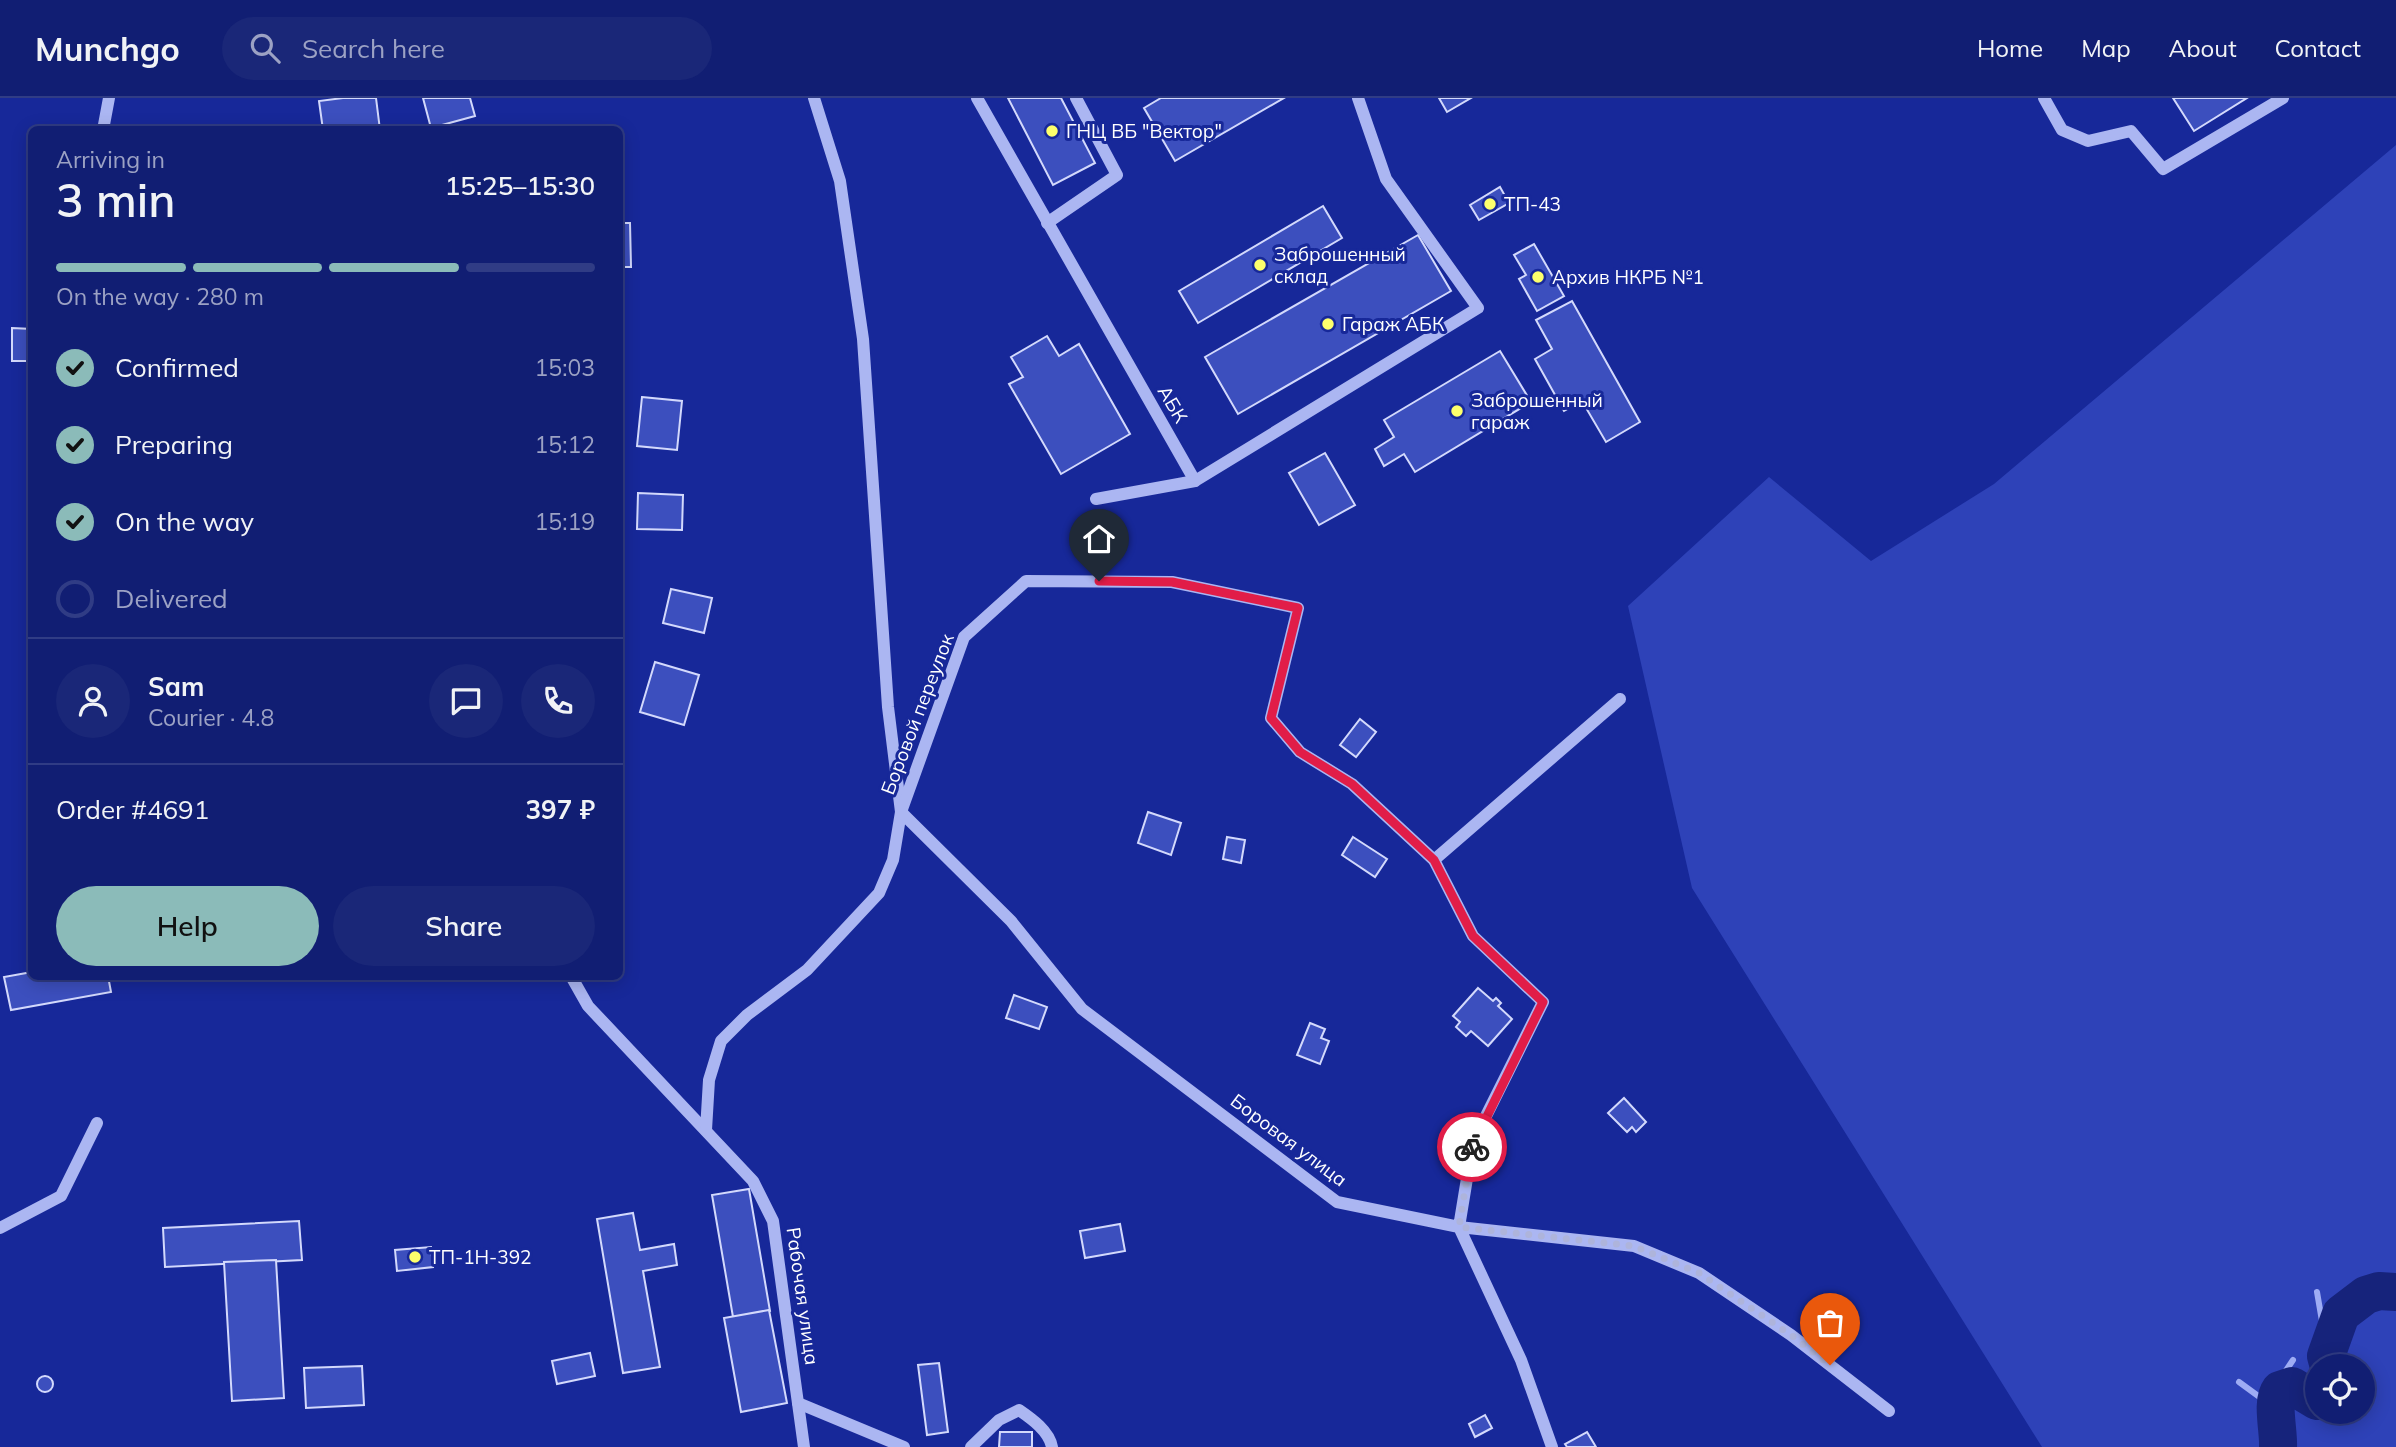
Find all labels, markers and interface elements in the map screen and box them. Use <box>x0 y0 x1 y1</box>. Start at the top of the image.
search box <box>222 17 712 80</box>
text: Munchgo <box>35 28 180 69</box>
icon: search <box>246 29 284 67</box>
text: Search here <box>302 32 445 65</box>
text: Home <box>1977 33 2043 63</box>
text: Map <box>2081 33 2131 63</box>
text: About <box>2169 33 2237 63</box>
text: Contact <box>2275 33 2361 63</box>
place label: ГНЦ ВБ "Вектор" <box>1066 119 1222 143</box>
marker: ГНЦ ВБ "Вектор" <box>1044 123 1060 139</box>
text: Arriving in <box>56 145 165 174</box>
text: 15:25–15:30 <box>445 169 595 202</box>
text: 3 min <box>56 171 175 229</box>
place label: ТП-43 <box>1504 192 1561 216</box>
marker: ТП-43 <box>1482 196 1498 212</box>
place label: Заброшенный склад <box>1274 242 1406 288</box>
marker: Заброшенный склад <box>1252 257 1268 273</box>
place label: Архив НКРБ №1 <box>1552 265 1704 289</box>
marker: Архив НКРБ №1 <box>1530 269 1546 285</box>
text: On the way · 280 m <box>56 282 264 311</box>
place label: Гараж АБК <box>1342 312 1445 336</box>
marker: Гараж АБК <box>1320 316 1336 332</box>
icon: check <box>56 349 94 387</box>
text: Confirmed <box>115 351 239 384</box>
text: 15:03 <box>535 353 595 382</box>
street label: АБК <box>1153 381 1193 427</box>
place label: Заброшенный гараж <box>1471 388 1603 434</box>
marker: Заброшенный гараж <box>1449 403 1465 419</box>
icon: check <box>56 426 94 464</box>
text: Preparing <box>115 428 233 461</box>
text: 15:12 <box>535 430 595 459</box>
icon: check <box>56 503 94 541</box>
text: On the way <box>115 505 254 538</box>
text: 15:19 <box>535 507 595 536</box>
pin <box>1069 509 1129 581</box>
icon: home <box>1080 520 1118 558</box>
text: Delivered <box>115 582 228 615</box>
street label: Боровой переулок <box>875 629 959 798</box>
button: person <box>56 664 130 738</box>
button: chat <box>429 664 503 738</box>
button: phone <box>521 664 595 738</box>
text: Sam <box>148 670 204 703</box>
text: Courier · 4.8 <box>148 703 274 732</box>
text: Order #4691 <box>56 793 209 826</box>
text: 397 ₽ <box>525 793 595 826</box>
button: Help <box>56 886 319 966</box>
button: Share <box>333 886 595 966</box>
street label: Боровая улица <box>1226 1088 1352 1192</box>
courier <box>1437 1112 1507 1182</box>
icon: bike <box>1453 1128 1491 1166</box>
street label: Рабочая улица <box>781 1226 825 1366</box>
place label: ТП-1Н-392 <box>429 1245 531 1269</box>
marker: ТП-1Н-392 <box>407 1249 423 1265</box>
pin <box>1800 1293 1860 1365</box>
icon: bag <box>1811 1304 1849 1342</box>
map controls <box>2305 1354 2375 1424</box>
button: locate <box>2305 1354 2375 1424</box>

